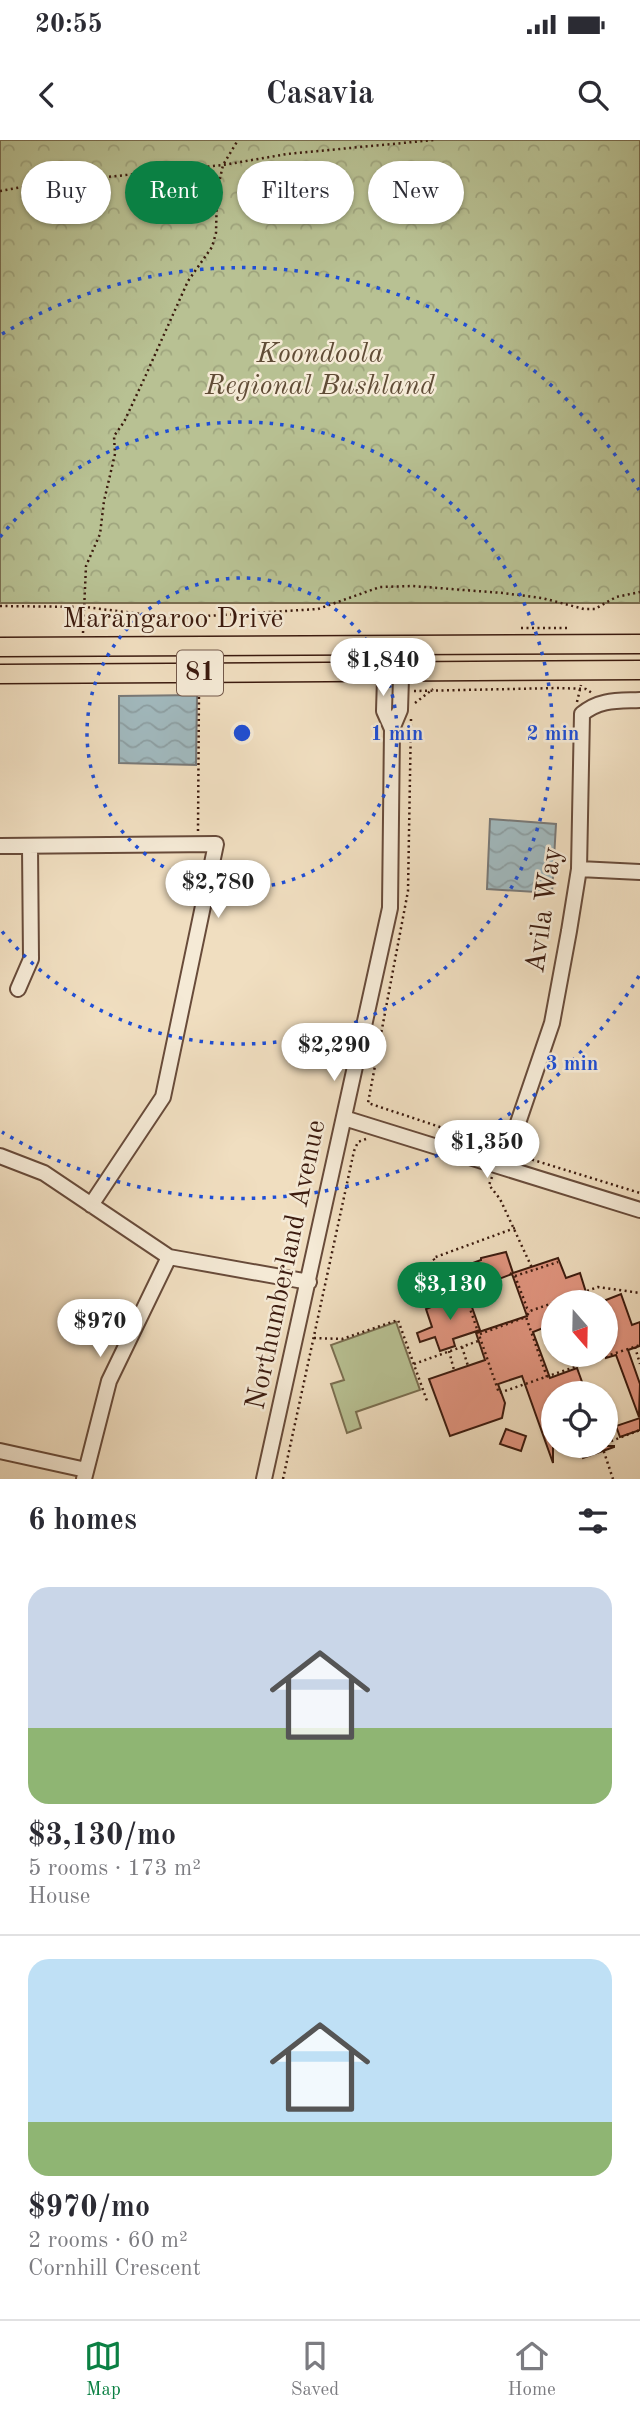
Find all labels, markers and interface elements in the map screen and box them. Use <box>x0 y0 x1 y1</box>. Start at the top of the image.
text: 20:55 <box>35 12 103 38</box>
icon: back <box>28 76 66 114</box>
icon: search <box>574 76 612 114</box>
text: Casavia <box>266 79 374 111</box>
chip: Buy <box>21 161 111 224</box>
chip: Rent <box>125 161 223 224</box>
chip: Filters <box>237 161 354 224</box>
chip: New <box>368 161 464 224</box>
park label: Koondoola Regional Bushland <box>204 341 435 401</box>
street label: Marangaroo Drive <box>62 606 284 634</box>
pin: $1,840 <box>326 638 440 698</box>
text: $1,840 <box>346 649 420 672</box>
road number: 81 <box>177 650 223 695</box>
centre of rings <box>230 721 254 745</box>
text: 1 min <box>371 724 423 745</box>
text: 2 min <box>527 724 579 745</box>
street label: Avila Way <box>522 845 568 975</box>
pin: $2,780 <box>161 860 275 920</box>
text: $2,780 <box>181 871 255 894</box>
pin: $2,290 <box>277 1024 391 1083</box>
text: $2,290 <box>297 1034 371 1057</box>
text: 3 min <box>546 1054 598 1075</box>
street label: Northumberland Avenue <box>243 1117 331 1413</box>
pin: $1,350 <box>430 1121 544 1180</box>
text: $1,350 <box>450 1131 524 1154</box>
pin: $3,130 <box>393 1262 507 1322</box>
text: $3,130 <box>413 1273 487 1296</box>
north arrow <box>541 1290 618 1367</box>
map controls <box>541 1290 618 1458</box>
pin: $970 <box>59 1300 141 1359</box>
text: $970 <box>73 1310 127 1333</box>
button: locate <box>541 1381 618 1458</box>
icon: filters <box>574 1502 612 1540</box>
text: 6 homes <box>28 1506 137 1536</box>
icon: home <box>257 1632 383 1758</box>
text: $3,130/mo <box>28 1821 176 1851</box>
text: 5 rooms · 173 m² <box>28 1857 201 1880</box>
text: House <box>28 1885 90 1908</box>
icon: home <box>257 2004 383 2130</box>
text: $970/mo <box>28 2193 150 2223</box>
text: 2 rooms · 60 m² <box>28 2229 188 2252</box>
text: Cornhill Crescent <box>28 2257 201 2280</box>
tab: Map <box>84 2337 122 2402</box>
tab: Saved <box>291 2337 339 2402</box>
tab: Home <box>508 2337 556 2402</box>

